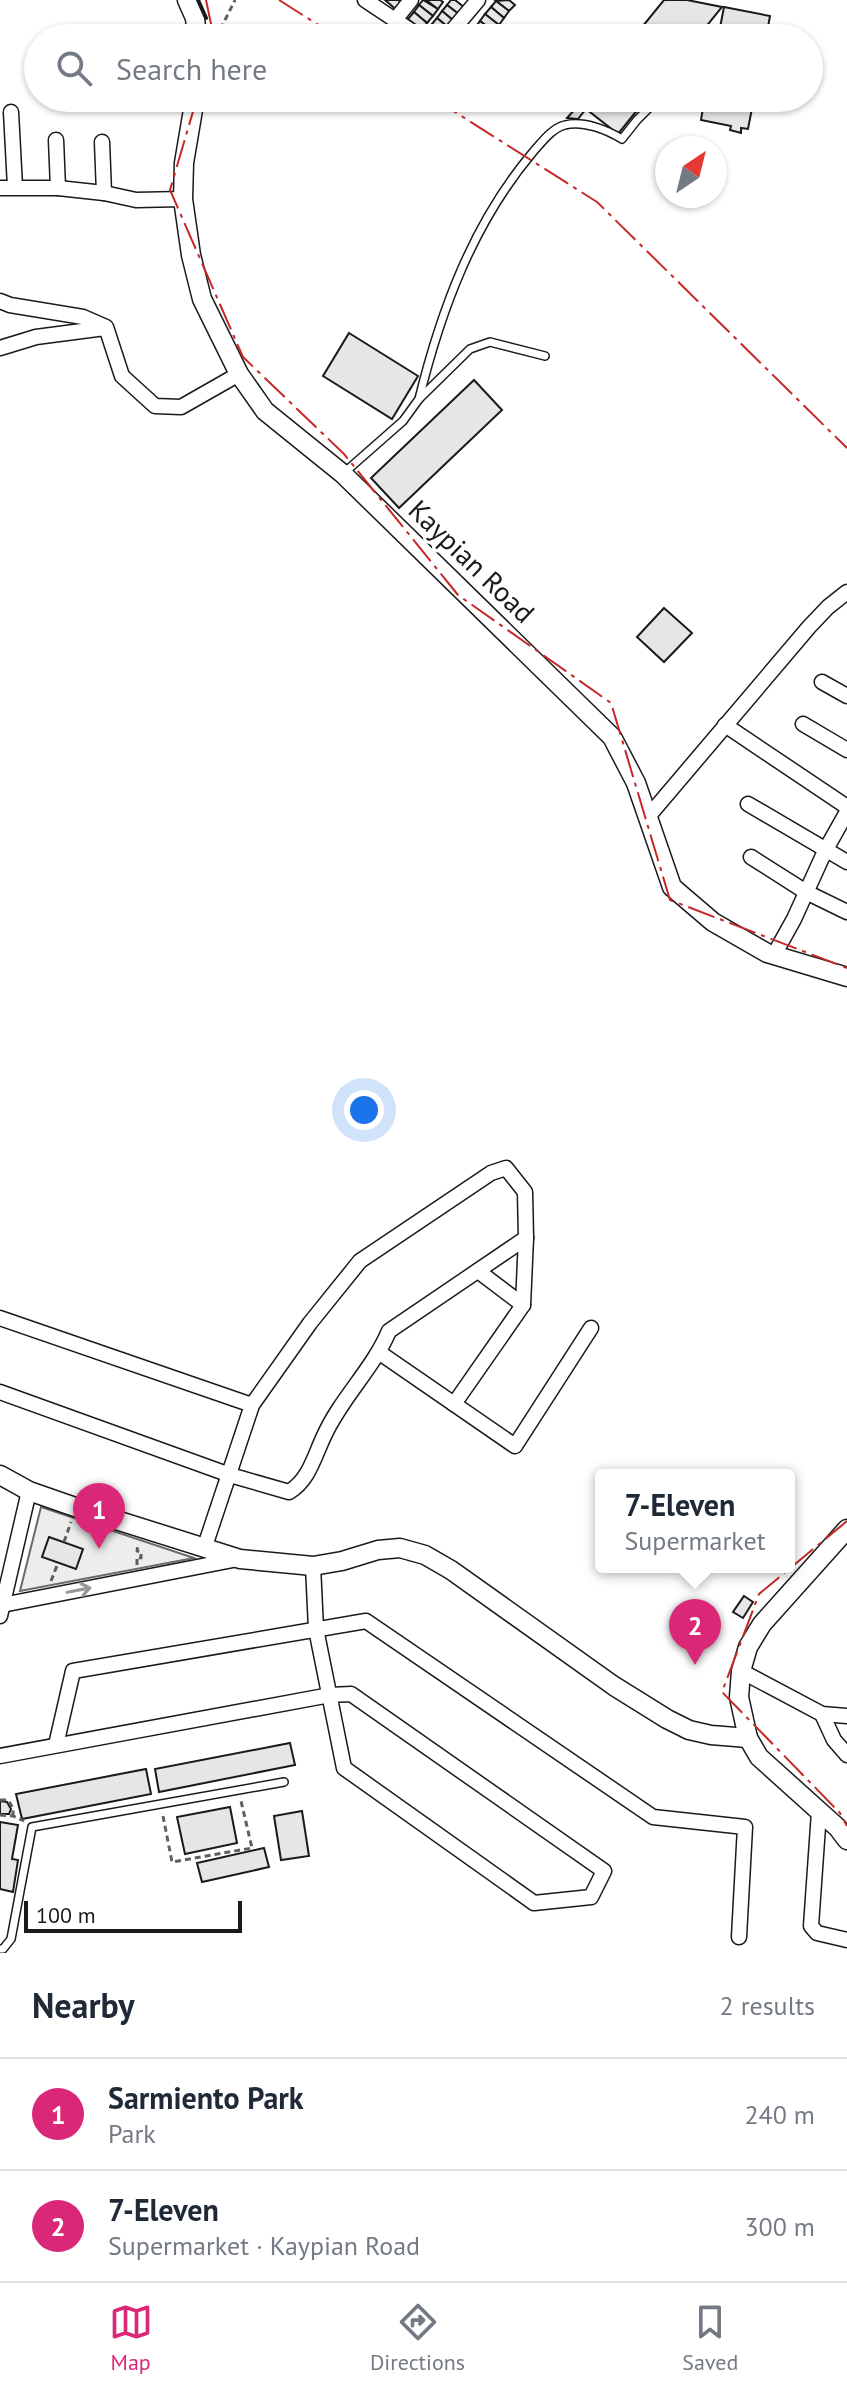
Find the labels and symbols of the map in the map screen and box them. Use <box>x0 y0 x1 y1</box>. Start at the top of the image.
north arrow <box>655 136 727 208</box>
street label: Kaypian Road <box>401 491 543 631</box>
your location <box>344 1090 384 1130</box>
pin: 1 <box>73 1483 125 1549</box>
one-way arrow <box>66 1581 91 1596</box>
pin: 2 <box>669 1599 721 1665</box>
scale bar <box>24 1897 242 1933</box>

